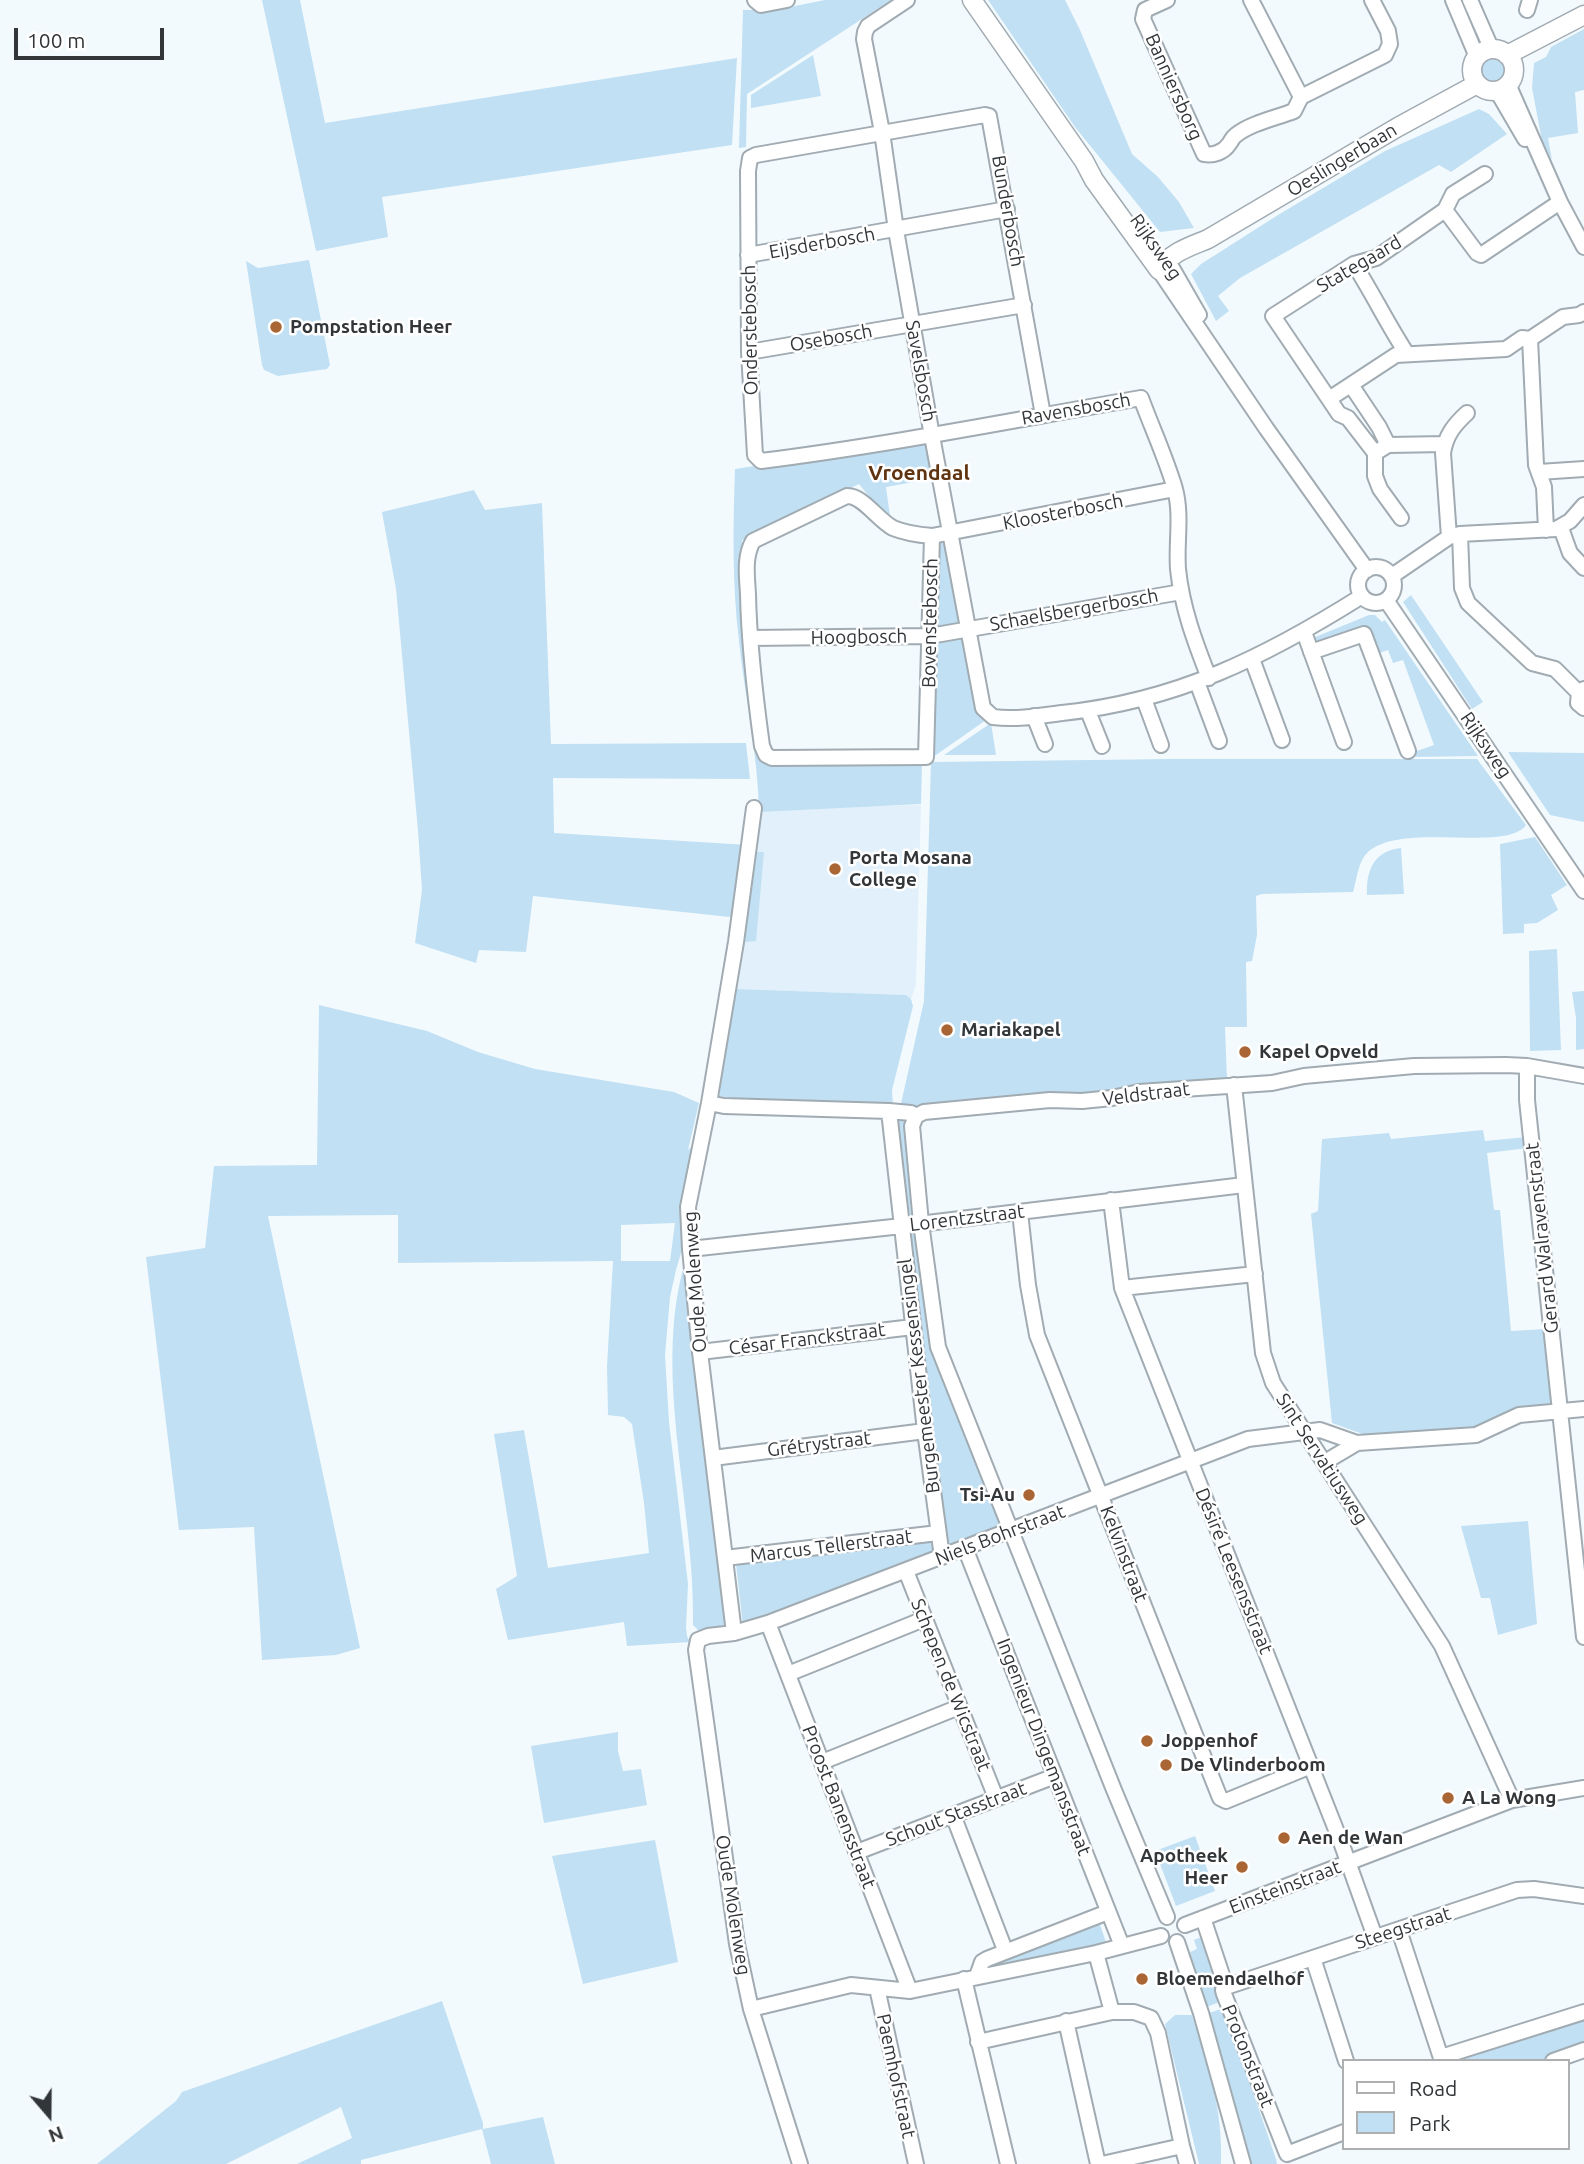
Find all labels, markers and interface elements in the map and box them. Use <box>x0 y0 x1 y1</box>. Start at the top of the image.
scale bar <box>18 14 168 58</box>
text: 100 m <box>27 28 85 52</box>
street label: Banniersborg <box>1140 30 1208 144</box>
street label: Oeslingerbaan <box>1283 118 1401 202</box>
street label: Bunderbosch <box>987 154 1029 268</box>
street label: Rijksweg <box>1125 210 1187 284</box>
street label: Eijsderbosch <box>767 222 877 264</box>
street label: Stategaard <box>1313 231 1405 297</box>
street label: Onderstebosch <box>737 264 763 396</box>
place label: Pompstation Heer <box>290 316 452 338</box>
street label: Savelsbosch <box>901 318 941 424</box>
marker: Pompstation Heer <box>268 319 284 335</box>
street label: Osebosch <box>788 320 874 356</box>
street label: Ravensbosch <box>1020 388 1132 430</box>
district label: Vroendaal <box>868 460 970 486</box>
street label: Kloosterbosch <box>1001 489 1125 535</box>
street label: Bovenstebosch <box>917 558 943 688</box>
street label: Schaelsbergerbosch <box>988 584 1160 636</box>
street label: Hoogbosch <box>811 625 907 649</box>
street label: Rijksweg <box>1456 708 1516 782</box>
place label: Porta Mosana College <box>849 847 972 891</box>
marker: Porta Mosana College <box>827 861 843 877</box>
place label: Mariakapel <box>961 1019 1061 1041</box>
marker: Mariakapel <box>939 1022 955 1038</box>
place label: Kapel Opveld <box>1259 1041 1379 1063</box>
marker: Kapel Opveld <box>1237 1044 1253 1060</box>
street label: Veldstraat <box>1101 1077 1191 1111</box>
street label: Gerard Walravenstraat <box>1521 1141 1563 1335</box>
street label: Lorentzstraat <box>908 1200 1026 1236</box>
street label: Oude Molenweg <box>679 1211 711 1353</box>
street label: Burgemeester Kessensingel <box>893 1257 945 1495</box>
street label: César Franckstraat <box>727 1318 887 1360</box>
street label: Sint Servatiusweg <box>1271 1389 1373 1529</box>
street label: Grétrystraat <box>766 1426 872 1462</box>
place label: Tsi-Au <box>960 1484 1015 1506</box>
street label: Désiré Leesensstraat <box>1190 1485 1278 1657</box>
marker: Tsi-Au <box>1021 1487 1037 1503</box>
street label: Niels Bohrstraat <box>932 1500 1068 1570</box>
street label: Kelvinstraat <box>1095 1503 1153 1605</box>
street label: Marcus Tellerstraat <box>749 1525 913 1567</box>
street label: Schepen de Wicstraat <box>906 1595 996 1775</box>
street label: Ingenieur Dingemansstraat <box>992 1635 1096 1859</box>
street label: Proost Banensstraat <box>797 1722 881 1892</box>
place label: Joppenhof <box>1161 1730 1258 1752</box>
marker: Joppenhof <box>1139 1733 1155 1749</box>
place label: De Vlinderboom <box>1180 1754 1326 1776</box>
marker: De Vlinderboom <box>1158 1757 1174 1773</box>
street label: Schout Stasstraat <box>882 1777 1030 1851</box>
place label: A La Wong <box>1462 1787 1556 1809</box>
marker: A La Wong <box>1440 1790 1456 1806</box>
place label: Aen de Wan <box>1298 1827 1403 1849</box>
marker: Aen de Wan <box>1276 1830 1292 1846</box>
street label: Oude Molenweg <box>711 1833 755 1977</box>
place label: Apotheek Heer <box>1140 1845 1228 1889</box>
street label: Einsteinstraat <box>1226 1855 1344 1919</box>
marker: Apotheek Heer <box>1234 1859 1250 1875</box>
street label: Steegstraat <box>1352 1902 1454 1954</box>
place label: Bloemendaelhof <box>1156 1968 1304 1990</box>
marker: Bloemendaelhof <box>1134 1971 1150 1987</box>
street label: Protonstraat <box>1217 2001 1279 2111</box>
street label: Paemhofstraat <box>872 2012 920 2140</box>
legend <box>1342 2059 1570 2150</box>
text: Road <box>1409 2076 1457 2100</box>
north arrow <box>14 2080 84 2150</box>
text: Park <box>1409 2111 1451 2135</box>
text: N <box>46 2122 67 2147</box>

